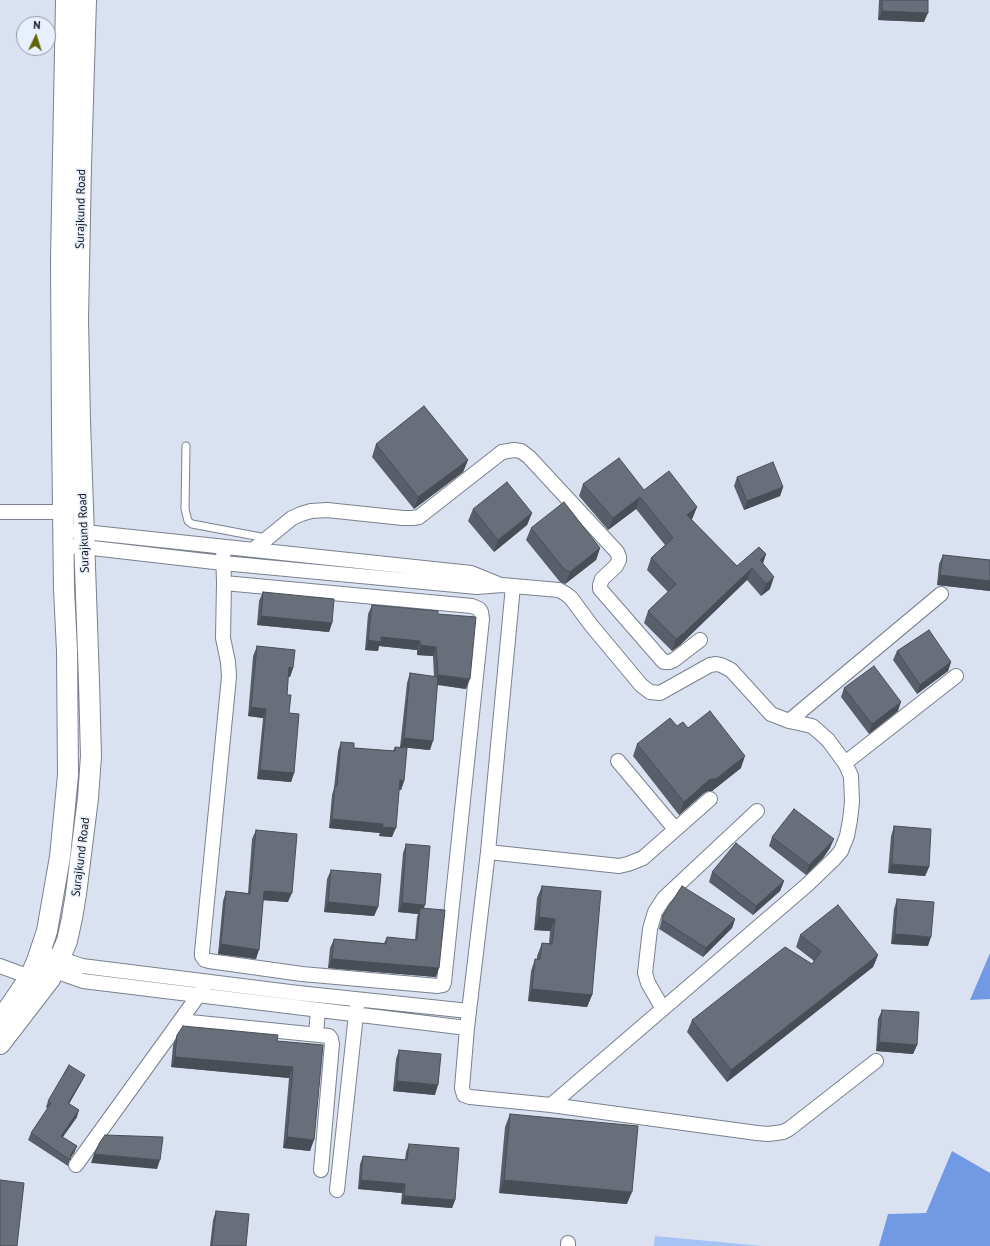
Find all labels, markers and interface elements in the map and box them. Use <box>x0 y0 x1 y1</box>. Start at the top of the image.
north arrow <box>16 16 56 56</box>
text: N <box>33 18 41 32</box>
street label: Surajkund Road <box>73 169 89 249</box>
street label: Surajkund Road <box>75 493 93 573</box>
street label: Surajkund Road <box>69 816 93 898</box>

